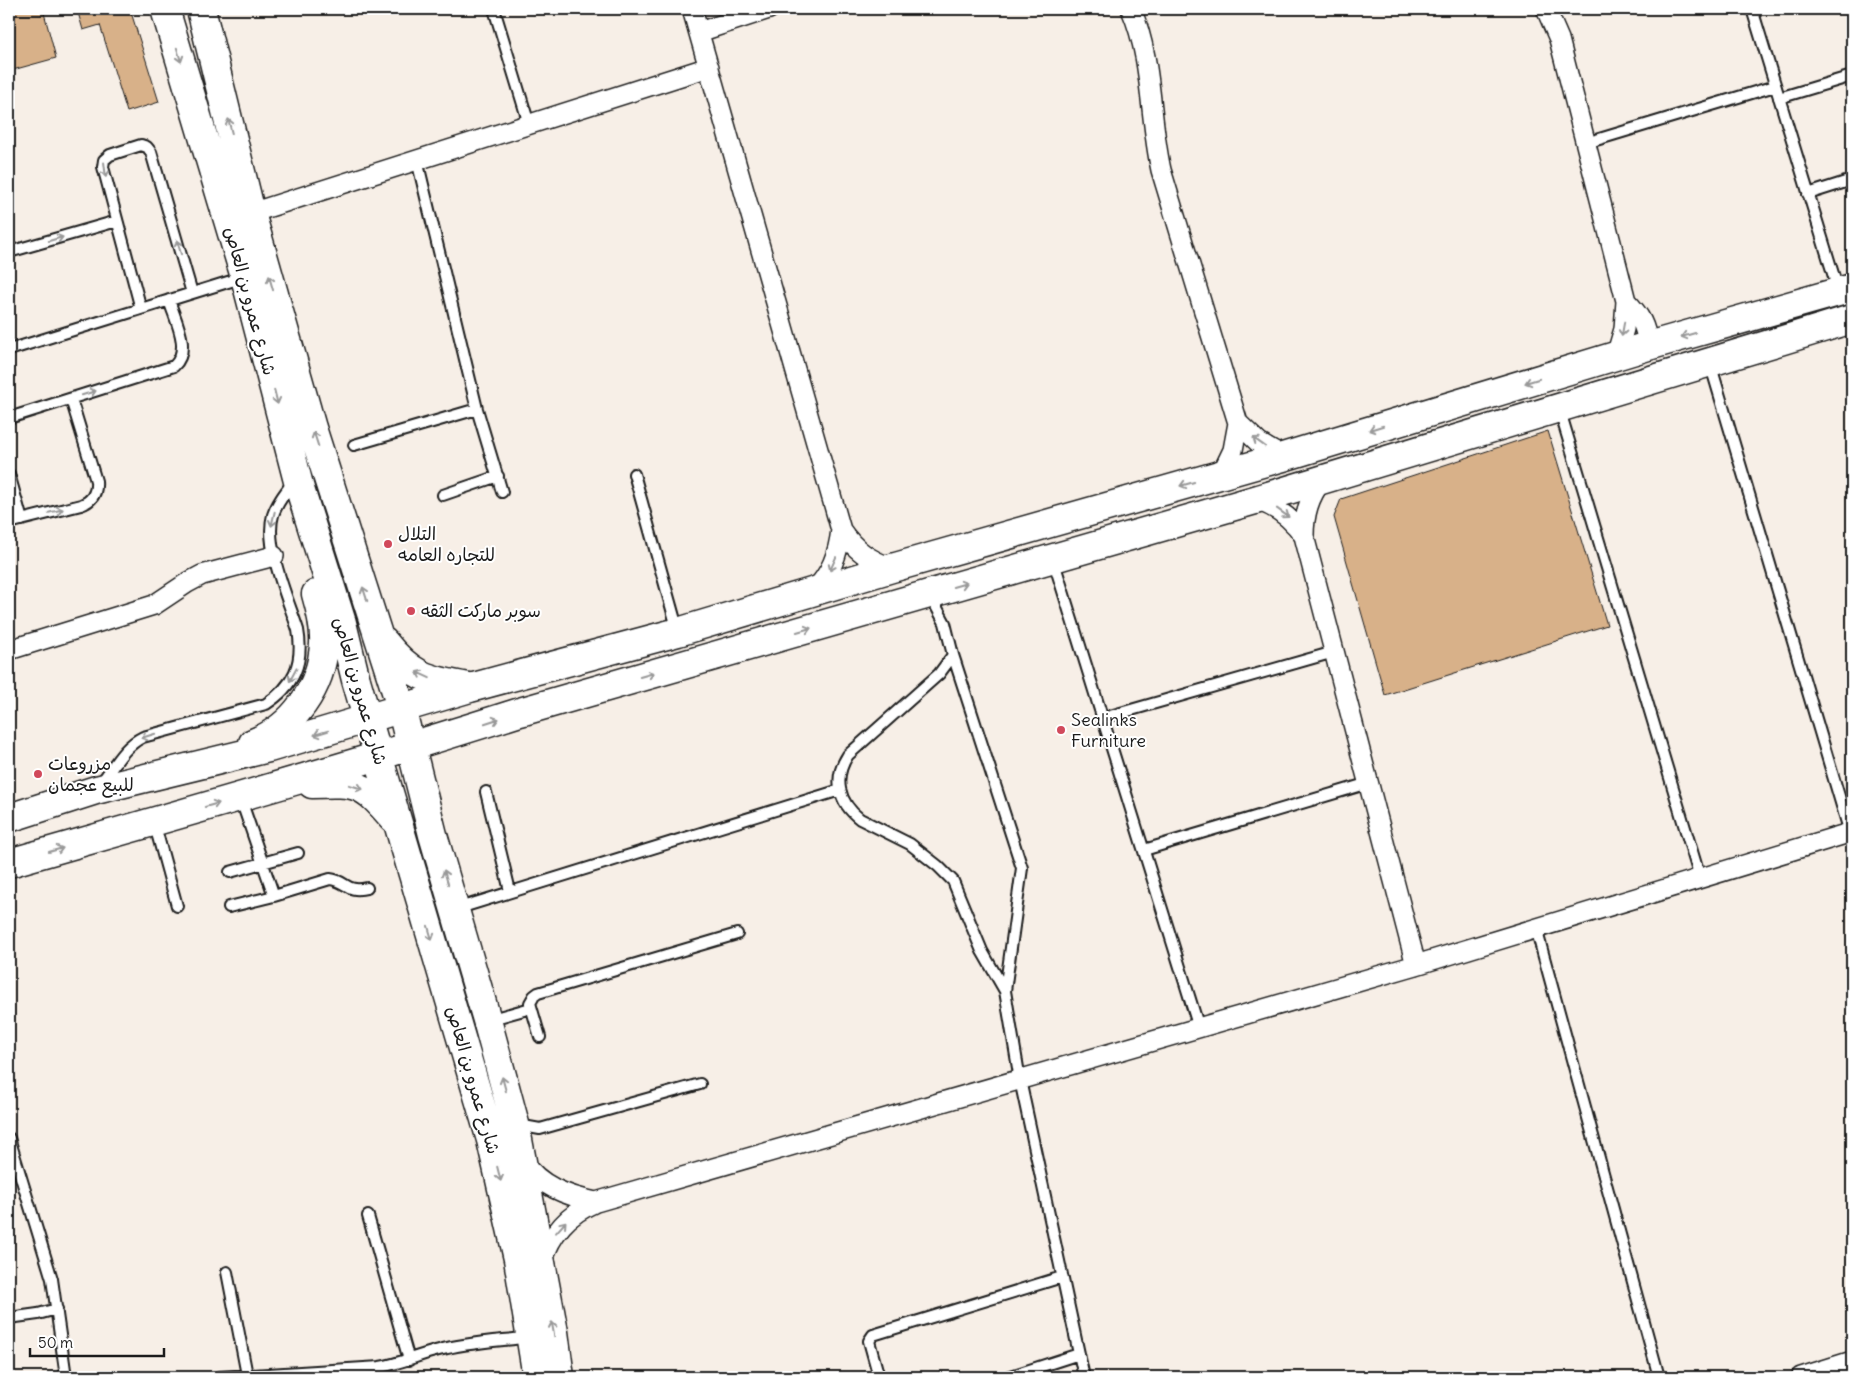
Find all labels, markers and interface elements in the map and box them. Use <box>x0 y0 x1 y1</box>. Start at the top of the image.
one-way arrow <box>174 47 184 63</box>
one-way arrow <box>225 119 234 135</box>
one-way arrow <box>100 162 110 178</box>
street label: شارع عمرو بن العاص <box>219 224 281 378</box>
one-way arrow <box>47 233 63 243</box>
one-way arrow <box>173 239 183 255</box>
one-way arrow <box>266 276 275 292</box>
one-way arrow <box>1618 320 1628 336</box>
one-way arrow <box>1680 330 1696 340</box>
one-way arrow <box>1524 377 1540 387</box>
one-way arrow <box>80 388 96 398</box>
one-way arrow <box>272 388 281 404</box>
one-way arrow <box>1369 424 1385 434</box>
one-way arrow <box>311 432 320 448</box>
one-way arrow <box>1252 437 1266 447</box>
one-way arrow <box>1179 480 1195 490</box>
one-way arrow <box>48 506 64 516</box>
one-way arrow <box>1276 508 1290 518</box>
one-way arrow <box>268 511 277 527</box>
place label: التلال للتجاره العامه <box>398 522 495 566</box>
marker: التلال للتجاره العامه <box>382 538 394 550</box>
one-way arrow <box>827 556 837 571</box>
one-way arrow <box>951 580 967 590</box>
one-way arrow <box>360 587 370 603</box>
place label: سوبر ماركت الثقه <box>421 599 541 622</box>
marker: سوبر ماركت الثقه <box>405 605 417 617</box>
street label: شارع عمرو بن العاص <box>327 614 393 768</box>
one-way arrow <box>795 625 811 635</box>
one-way arrow <box>288 668 298 683</box>
one-way arrow <box>416 670 431 680</box>
one-way arrow <box>639 670 655 680</box>
place label: Sealinks Furniture <box>1071 708 1146 752</box>
one-way arrow <box>483 716 499 725</box>
marker: Sealinks Furniture <box>1055 724 1067 736</box>
one-way arrow <box>313 729 329 739</box>
one-way arrow <box>140 732 156 742</box>
place label: مزروعات للبيع عجمان <box>48 752 134 798</box>
marker: مزروعات للبيع عجمان <box>32 768 44 780</box>
one-way arrow <box>348 782 364 792</box>
one-way arrow <box>203 799 219 809</box>
one-way arrow <box>47 844 63 854</box>
one-way arrow <box>440 869 450 885</box>
one-way arrow <box>426 925 436 941</box>
street label: شارع عمرو بن العاص <box>440 1003 506 1157</box>
one-way arrow <box>499 1076 508 1092</box>
one-way arrow <box>495 1165 504 1181</box>
one-way arrow <box>555 1220 567 1233</box>
one-way arrow <box>548 1321 558 1337</box>
scale bar <box>30 1326 164 1358</box>
text: 50 m <box>38 1333 73 1352</box>

